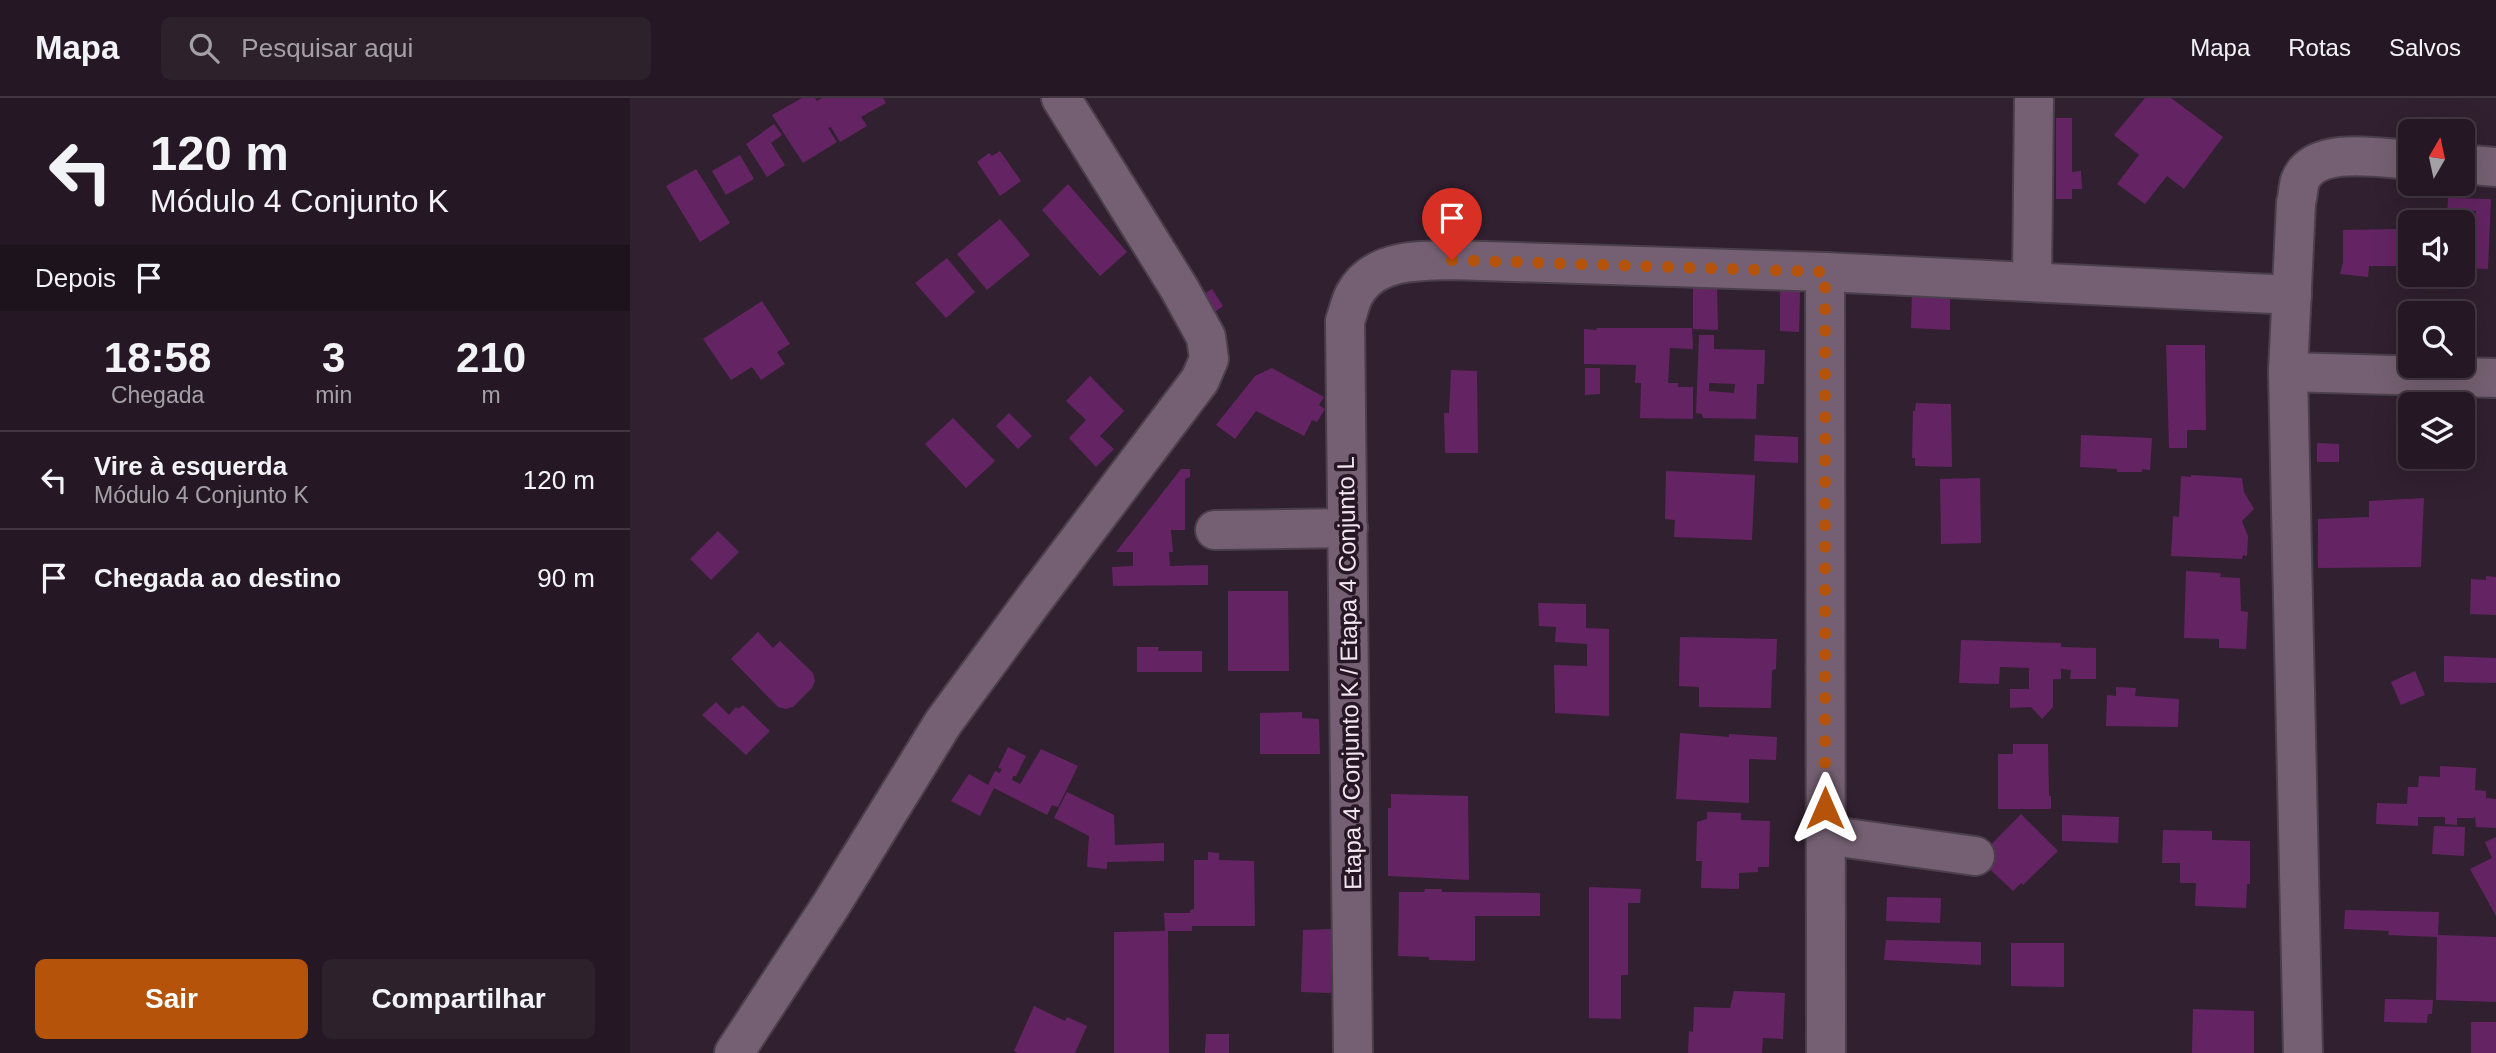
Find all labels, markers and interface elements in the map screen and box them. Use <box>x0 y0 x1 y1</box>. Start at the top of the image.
search box <box>161 17 651 80</box>
text: Mapa <box>35 29 119 66</box>
icon: search <box>185 29 223 67</box>
text: Pesquisar aqui <box>241 33 413 63</box>
text: Mapa <box>2190 34 2250 61</box>
text: Rotas <box>2288 34 2351 61</box>
text: Salvos <box>2389 34 2461 61</box>
north arrow <box>2398 119 2474 196</box>
map controls <box>2398 119 2475 469</box>
icon: left <box>35 126 126 217</box>
text: 120 m <box>150 126 289 180</box>
text: Módulo 4 Conjunto K <box>150 183 449 219</box>
pin <box>1422 188 1482 260</box>
icon: arrive <box>1433 199 1471 237</box>
button: sound <box>2398 210 2475 287</box>
icon: arrive <box>130 259 168 297</box>
text: Depois <box>35 263 116 293</box>
button: search <box>2398 301 2475 378</box>
text: 18:58 <box>104 334 211 381</box>
text: 3 <box>322 334 345 381</box>
text: 210 <box>456 334 526 381</box>
text: Chegada <box>111 382 204 408</box>
text: min <box>315 382 352 408</box>
text: m <box>482 382 501 408</box>
button: layers <box>2398 392 2475 469</box>
text: Vire à esquerda <box>94 451 287 481</box>
street label: Etapa 4 Conjunto K / Etapa 4 Conjunto L <box>1332 456 1366 890</box>
icon: left <box>35 461 73 499</box>
text: 120 m <box>523 465 595 495</box>
text: Módulo 4 Conjunto K <box>94 482 309 508</box>
icon: arrive <box>35 559 73 597</box>
text: Chegada ao destino <box>94 563 341 593</box>
text: 90 m <box>537 563 595 593</box>
position arrow <box>1788 771 1862 845</box>
button: Sair <box>35 959 308 1039</box>
button: Compartilhar <box>322 959 595 1039</box>

